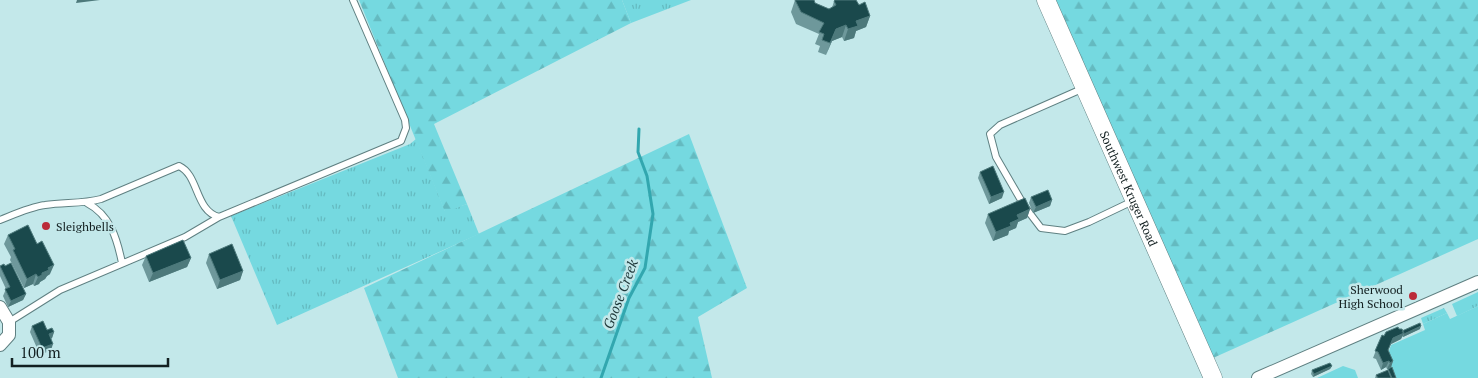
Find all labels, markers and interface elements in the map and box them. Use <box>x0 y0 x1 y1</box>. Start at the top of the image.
street label: Southwest Kruger Road <box>1097 128 1161 249</box>
place label: Sleighbells <box>56 219 114 234</box>
marker: Sleighbells <box>40 220 52 232</box>
water label: Goose Creek <box>598 256 642 332</box>
place label: Sherwood High School <box>1338 282 1403 311</box>
marker: Sherwood High School <box>1407 290 1419 302</box>
scale bar <box>12 336 169 368</box>
text: 100 m <box>20 342 61 362</box>

